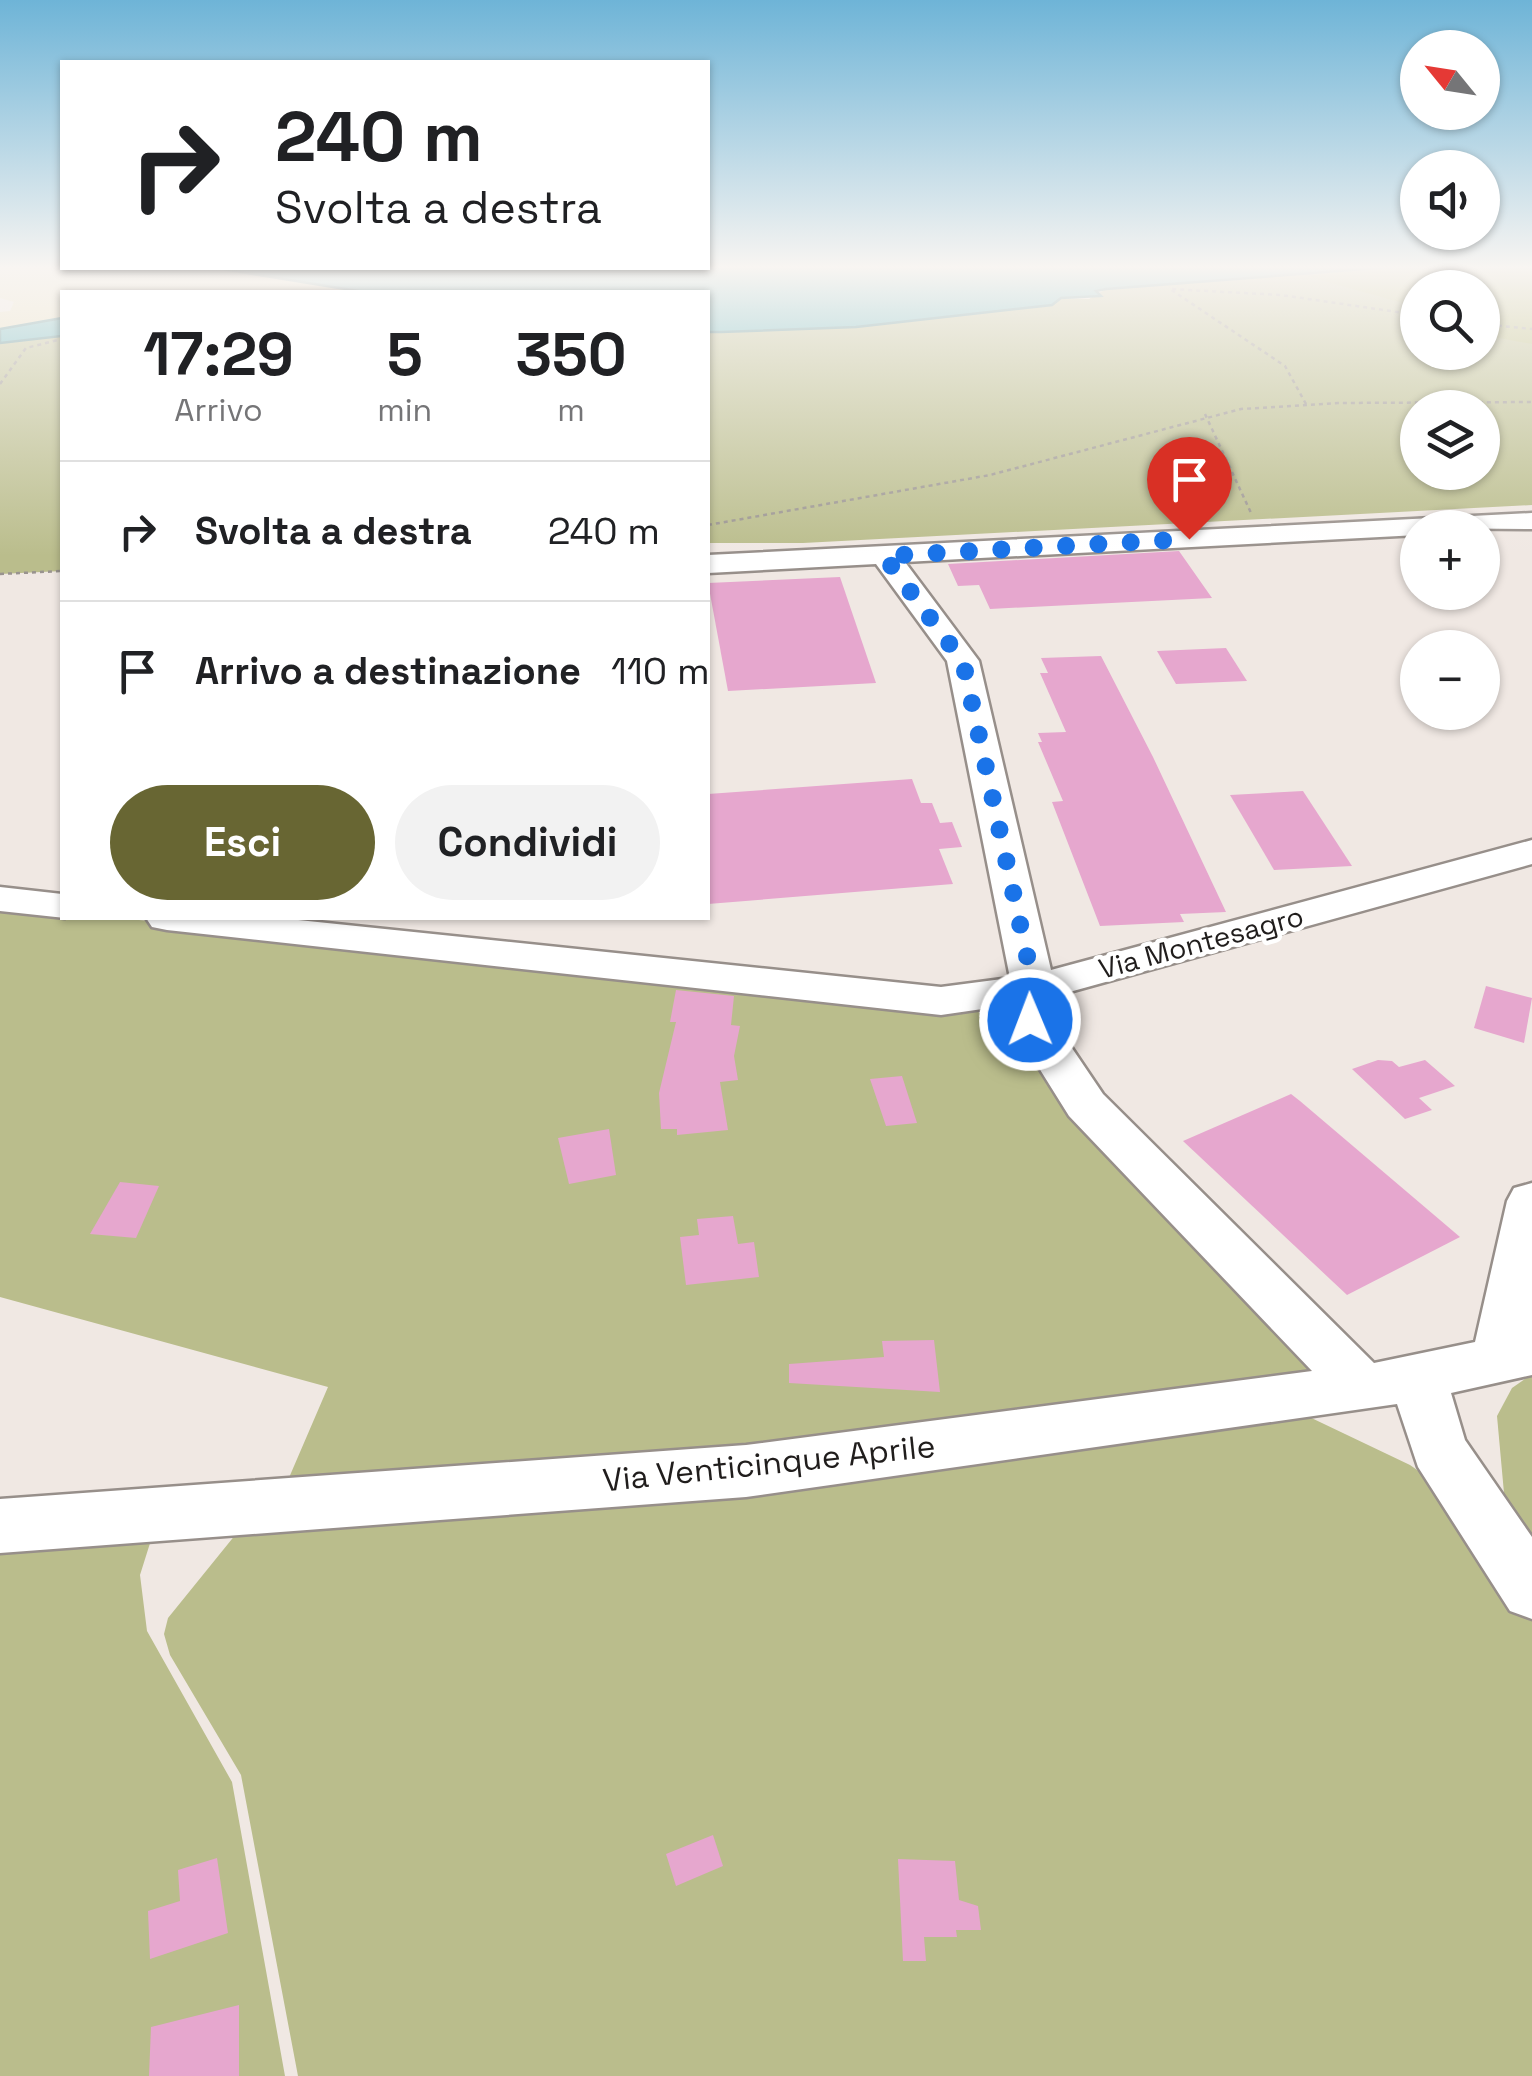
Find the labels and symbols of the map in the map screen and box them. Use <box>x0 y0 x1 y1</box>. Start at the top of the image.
north arrow <box>1400 30 1500 130</box>
pin <box>1147 437 1232 540</box>
street label: Via Montesagro <box>1095 897 1307 987</box>
position arrow <box>978 968 1082 1072</box>
street label: Via Venticinque Aprile <box>601 1426 937 1500</box>

